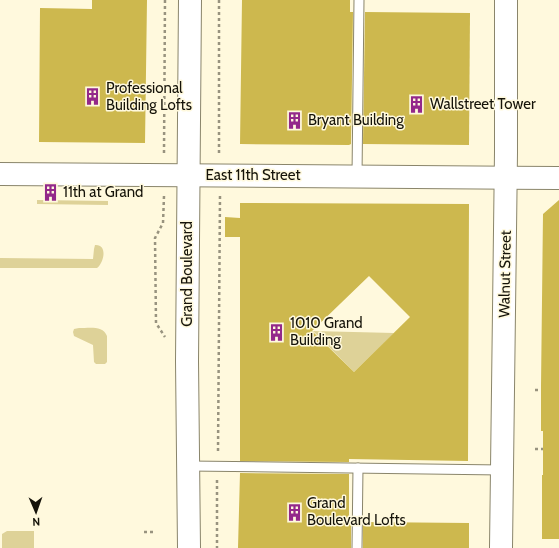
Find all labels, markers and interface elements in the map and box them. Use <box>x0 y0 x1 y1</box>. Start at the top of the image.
place label: Professional Building Lofts <box>106 79 192 114</box>
building icon: Professional Building Lofts <box>83 87 103 107</box>
building icon: Wallstreet Tower <box>407 94 427 114</box>
place label: Wallstreet Tower <box>430 95 536 113</box>
building icon: Bryant Building <box>285 110 305 130</box>
place label: Bryant Building <box>308 111 404 129</box>
street label: East 11th Street <box>205 166 301 184</box>
building icon: 11th at Grand <box>40 182 60 202</box>
place label: 11th at Grand <box>63 183 143 201</box>
street label: Grand Boulevard <box>178 221 196 327</box>
street label: Walnut Street <box>495 230 515 318</box>
place label: 1010 Grand Building <box>290 314 363 349</box>
building icon: 1010 Grand Building <box>267 322 287 342</box>
north arrow <box>16 492 56 532</box>
place label: Grand Boulevard Lofts <box>307 494 406 529</box>
building icon: Grand Boulevard Lofts <box>284 502 304 522</box>
text: N <box>32 515 40 529</box>

